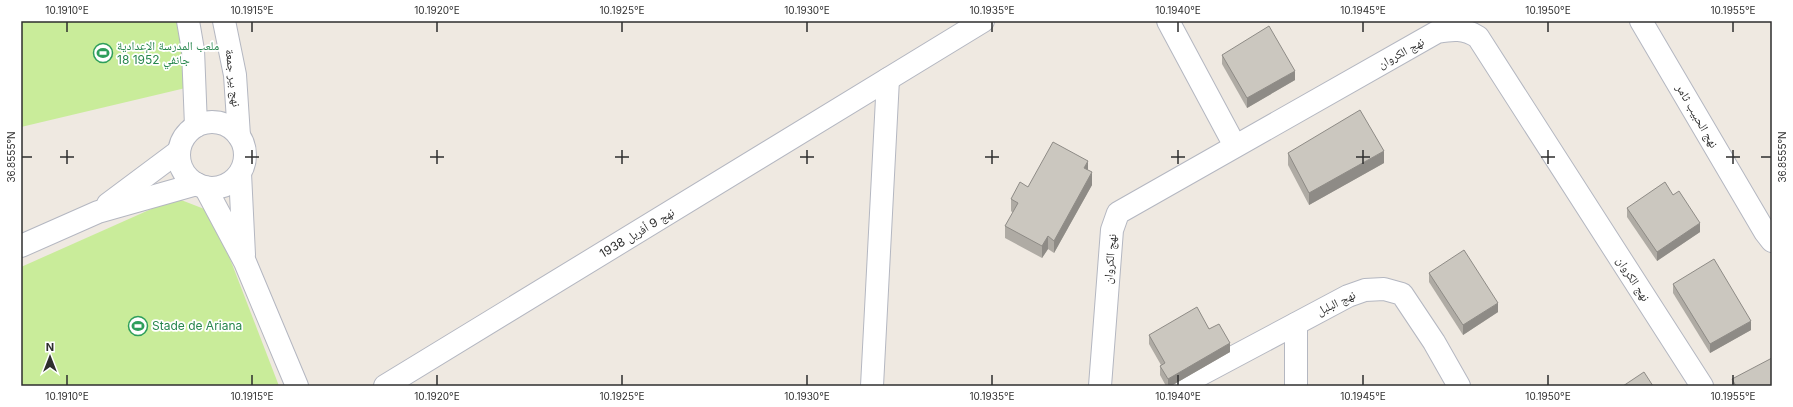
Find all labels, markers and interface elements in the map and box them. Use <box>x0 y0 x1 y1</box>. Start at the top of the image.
text: 10.1910°E <box>45 4 89 16</box>
text: 10.1915°E <box>230 4 274 16</box>
text: 10.1920°E <box>414 4 460 16</box>
text: 10.1925°E <box>599 4 645 16</box>
text: 10.1930°E <box>784 4 830 16</box>
text: 10.1935°E <box>969 4 1015 16</box>
text: 10.1940°E <box>1155 4 1201 16</box>
text: 10.1945°E <box>1340 4 1386 16</box>
text: 10.1950°E <box>1525 4 1571 16</box>
text: 10.1955°E <box>1710 4 1756 16</box>
street label: نهج الكروان <box>1375 34 1426 71</box>
place label: ملعب المدرسة الإعدادية 18 جانفي 1952 <box>117 38 219 70</box>
sports icon: ملعب المدرسة الإعدادية 18 جانفي 1952 <box>92 42 114 64</box>
street label: نهج بير جمعة <box>222 48 244 108</box>
street label: نهج الحبيب ثامر <box>1672 80 1722 150</box>
text: 36.8555°N <box>5 131 17 183</box>
text: 36.8555°N <box>1776 131 1788 183</box>
street label: نهج 9 أفريل 1938 <box>597 204 677 261</box>
street label: نهج الكروان <box>1100 233 1119 285</box>
street label: نهج الكروان <box>1613 253 1653 304</box>
street label: نهج البلبل <box>1314 287 1358 319</box>
sports icon: Stade de Ariana <box>127 315 149 337</box>
place label: Stade de Ariana <box>152 318 242 333</box>
north arrow <box>30 337 70 377</box>
text: N <box>46 340 54 354</box>
text: 10.1910°E <box>45 390 89 402</box>
text: 10.1915°E <box>230 390 274 402</box>
text: 10.1920°E <box>414 390 460 402</box>
text: 10.1925°E <box>599 390 645 402</box>
text: 10.1930°E <box>784 390 830 402</box>
text: 10.1935°E <box>969 390 1015 402</box>
text: 10.1940°E <box>1155 390 1201 402</box>
text: 10.1945°E <box>1340 390 1386 402</box>
text: 10.1950°E <box>1525 390 1571 402</box>
text: 10.1955°E <box>1710 390 1756 402</box>

